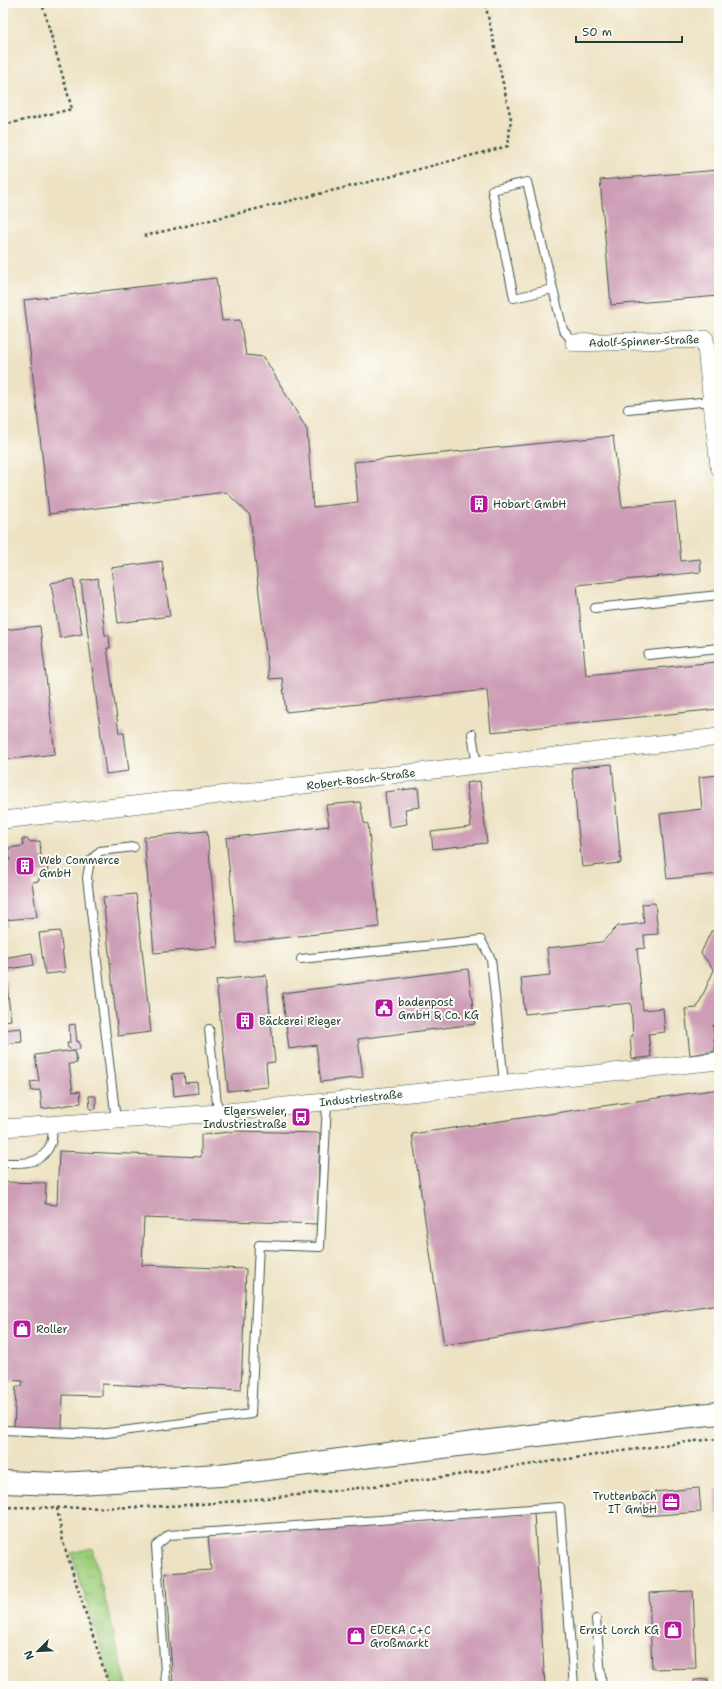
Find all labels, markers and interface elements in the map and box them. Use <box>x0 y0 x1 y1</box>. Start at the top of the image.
scale bar <box>576 18 682 44</box>
text: 50 m <box>582 24 612 40</box>
street label: Adolf-Spinner-Straße <box>588 332 700 351</box>
building icon: Hobart GmbH <box>468 493 490 515</box>
place label: Hobart GmbH <box>493 497 566 512</box>
street label: Robert-Bosch-Straße <box>306 765 416 794</box>
place label: Web Commerce GmbH <box>39 853 120 881</box>
building icon: Web Commerce GmbH <box>14 855 36 877</box>
place label: badenpost GmbH & Co. KG <box>398 995 480 1023</box>
public building icon: badenpost GmbH & Co. KG <box>373 997 395 1019</box>
building icon: Bäckerei Rieger <box>234 1010 256 1032</box>
place label: Bäckerei Rieger <box>259 1014 342 1029</box>
street label: Industriestraße <box>319 1087 404 1110</box>
place label: Elgersweier, Industriestraße <box>203 1104 287 1132</box>
bus stop icon: Elgersweier, Industriestraße <box>290 1106 312 1128</box>
shop icon: Roller <box>11 1318 33 1340</box>
place label: Roller <box>36 1322 68 1337</box>
place label: Truttenbach IT GmbH <box>593 1489 657 1517</box>
office icon: Truttenbach IT GmbH <box>660 1491 682 1513</box>
shop icon: Ernst Lorch KG <box>662 1619 684 1641</box>
place label: EDEKA C+C Großmarkt <box>370 1623 431 1651</box>
place label: Ernst Lorch KG <box>579 1623 660 1638</box>
shop icon: EDEKA C+C Großmarkt <box>345 1625 367 1647</box>
north arrow <box>18 1631 58 1671</box>
text: N <box>21 1648 38 1662</box>

